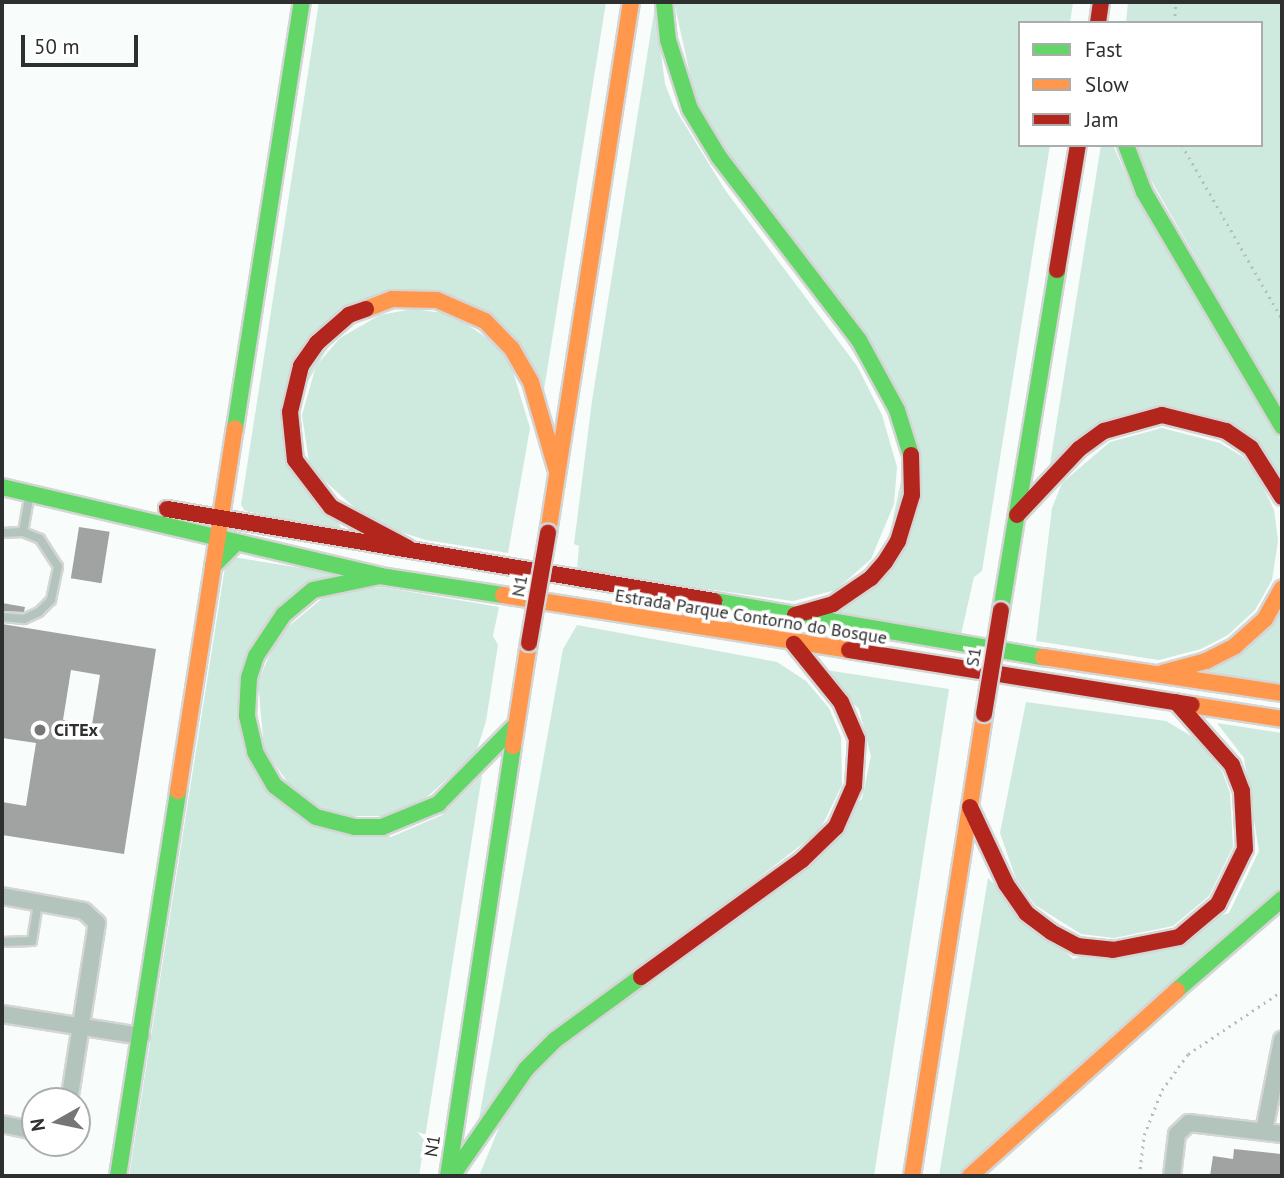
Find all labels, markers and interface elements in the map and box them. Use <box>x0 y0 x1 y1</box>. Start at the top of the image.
scale bar <box>24 21 142 65</box>
legend <box>1018 21 1263 147</box>
text: 50 m <box>34 33 80 60</box>
text: Fast <box>1085 36 1122 63</box>
text: Slow <box>1085 71 1129 98</box>
text: Jam <box>1085 106 1119 133</box>
street label: N1 <box>507 573 533 599</box>
street label: Estrada Parque Contorno do Bosque <box>613 585 889 649</box>
street label: S1 <box>962 646 986 668</box>
place label: CiTEx <box>54 719 98 741</box>
marker: CiTEx <box>32 722 48 738</box>
north arrow <box>21 1087 91 1157</box>
text: N <box>24 1117 50 1133</box>
street label: N1 <box>421 1133 445 1159</box>

